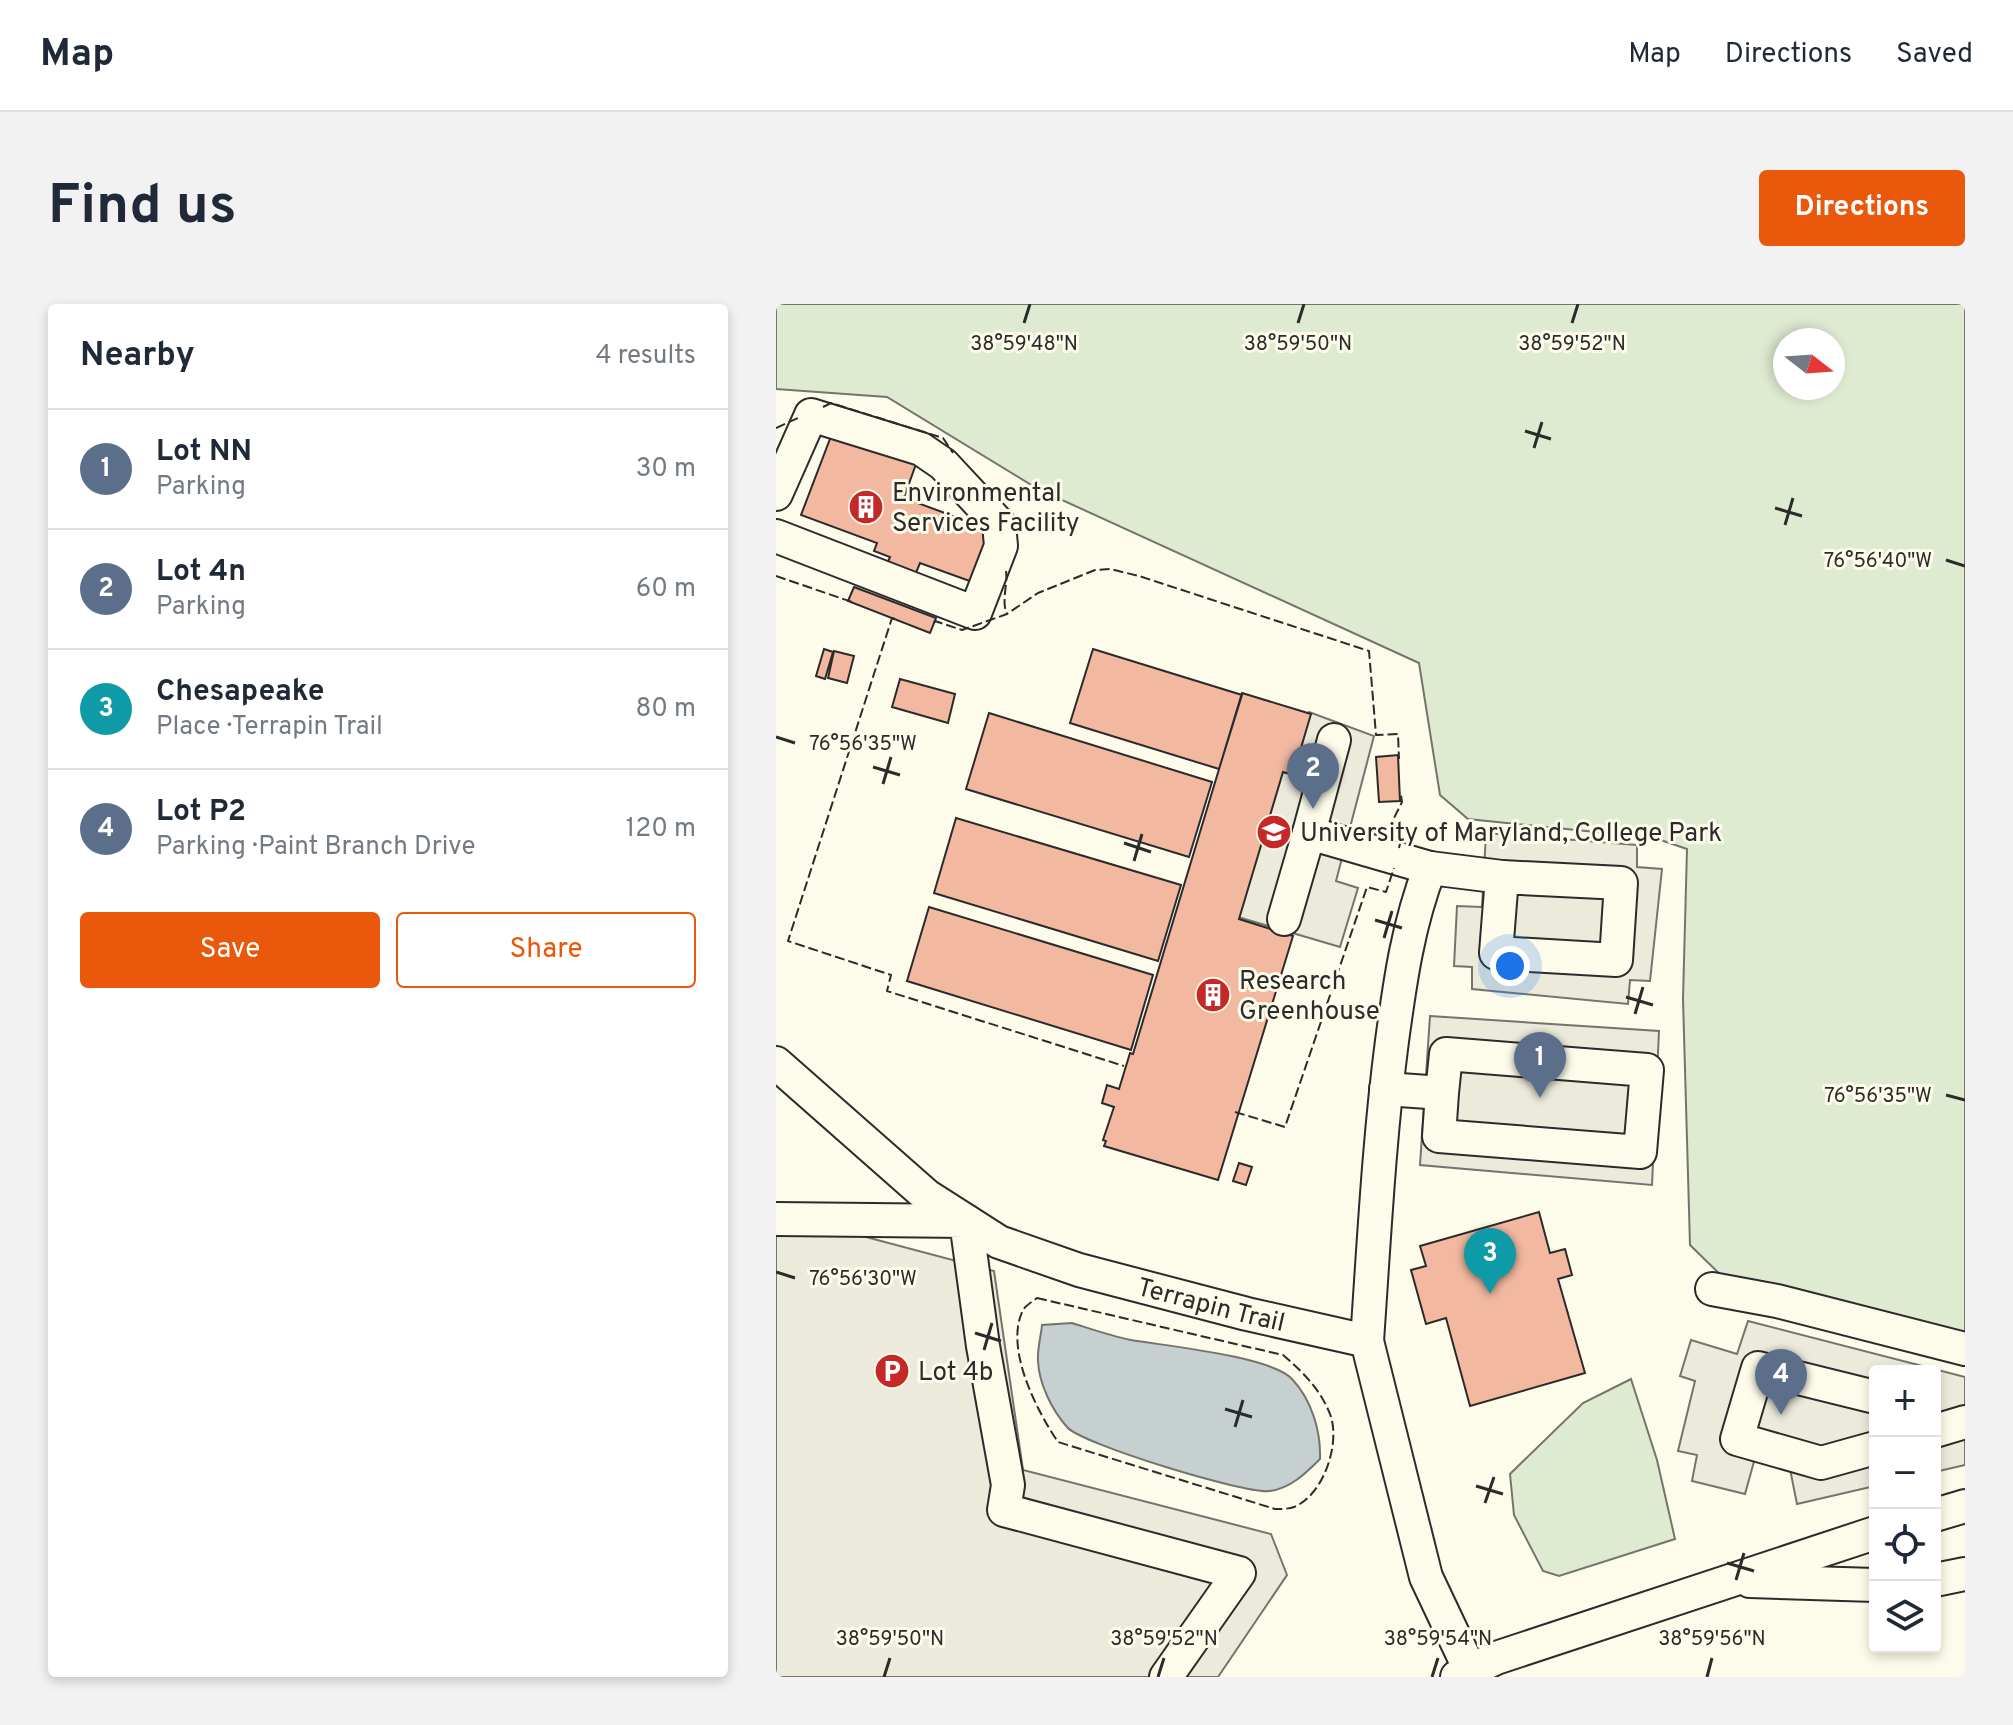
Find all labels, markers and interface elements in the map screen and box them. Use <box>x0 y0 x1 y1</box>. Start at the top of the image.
text: Map <box>40 31 114 80</box>
text: Map <box>1628 37 1681 73</box>
text: Directions <box>1725 37 1852 73</box>
text: Saved <box>1896 37 1973 73</box>
button: Directions <box>1759 170 1965 246</box>
text: Find us <box>48 173 237 243</box>
north arrow <box>1773 328 1845 400</box>
text: 38°59'48"N <box>970 332 1078 358</box>
text: 38°59'50"N <box>1244 332 1352 358</box>
text: 38°59'52"N <box>1518 332 1626 358</box>
text: Nearby <box>80 335 195 378</box>
text: 4 results <box>595 340 696 373</box>
text: Lot NN <box>156 434 252 471</box>
text: 1 <box>101 453 111 486</box>
text: 30 m <box>636 453 696 486</box>
text: Parking <box>156 471 246 504</box>
place label: Environmental Services Facility <box>892 478 1080 541</box>
building icon: Environmental Services Facility <box>847 488 885 526</box>
text: 76°56'40"W <box>1824 549 1932 575</box>
text: Lot 4n <box>156 554 246 591</box>
text: 2 <box>98 573 114 606</box>
text: 60 m <box>636 573 696 606</box>
text: Parking <box>156 591 246 624</box>
text: Chesapeake <box>156 674 324 711</box>
text: 3 <box>98 693 114 726</box>
text: 80 m <box>636 693 696 726</box>
text: Place · Terrapin Trail <box>156 711 383 744</box>
text: 76°56'35"W <box>809 732 917 758</box>
pin: 2 <box>1287 743 1339 809</box>
text: Lot P2 <box>156 794 246 831</box>
text: 4 <box>98 813 114 846</box>
text: 120 m <box>626 813 696 846</box>
school or university icon: University of Maryland, College Park <box>1255 813 1293 851</box>
place label: University of Maryland, College Park <box>1300 818 1722 851</box>
text: Parking · Paint Branch Drive <box>156 831 476 864</box>
button: Save <box>80 912 380 988</box>
button: Share <box>396 912 696 988</box>
your location <box>1490 946 1530 986</box>
place label: Research Greenhouse <box>1239 966 1380 1029</box>
building icon: Research Greenhouse <box>1194 976 1232 1014</box>
pin: 1 <box>1514 1032 1566 1098</box>
text: 76°56'35"W <box>1824 1084 1932 1110</box>
pin: 3 <box>1464 1228 1516 1294</box>
text: 76°56'30"W <box>809 1267 917 1293</box>
street label: Terrapin Trail <box>1133 1272 1288 1341</box>
pin: 4 <box>1755 1349 1807 1415</box>
parking icon: Lot 4b <box>873 1352 911 1390</box>
place label: Lot 4b <box>918 1357 993 1390</box>
map controls <box>1869 1365 1941 1653</box>
button: + <box>1869 1365 1941 1437</box>
button: − <box>1869 1437 1941 1509</box>
button: locate <box>1869 1509 1941 1581</box>
button: layers <box>1869 1581 1941 1653</box>
text: 38°59'50"N <box>836 1627 944 1653</box>
text: 38°59'52"N <box>1110 1627 1218 1653</box>
text: 38°59'54"N <box>1384 1627 1492 1653</box>
text: 38°59'56"N <box>1658 1627 1766 1653</box>

